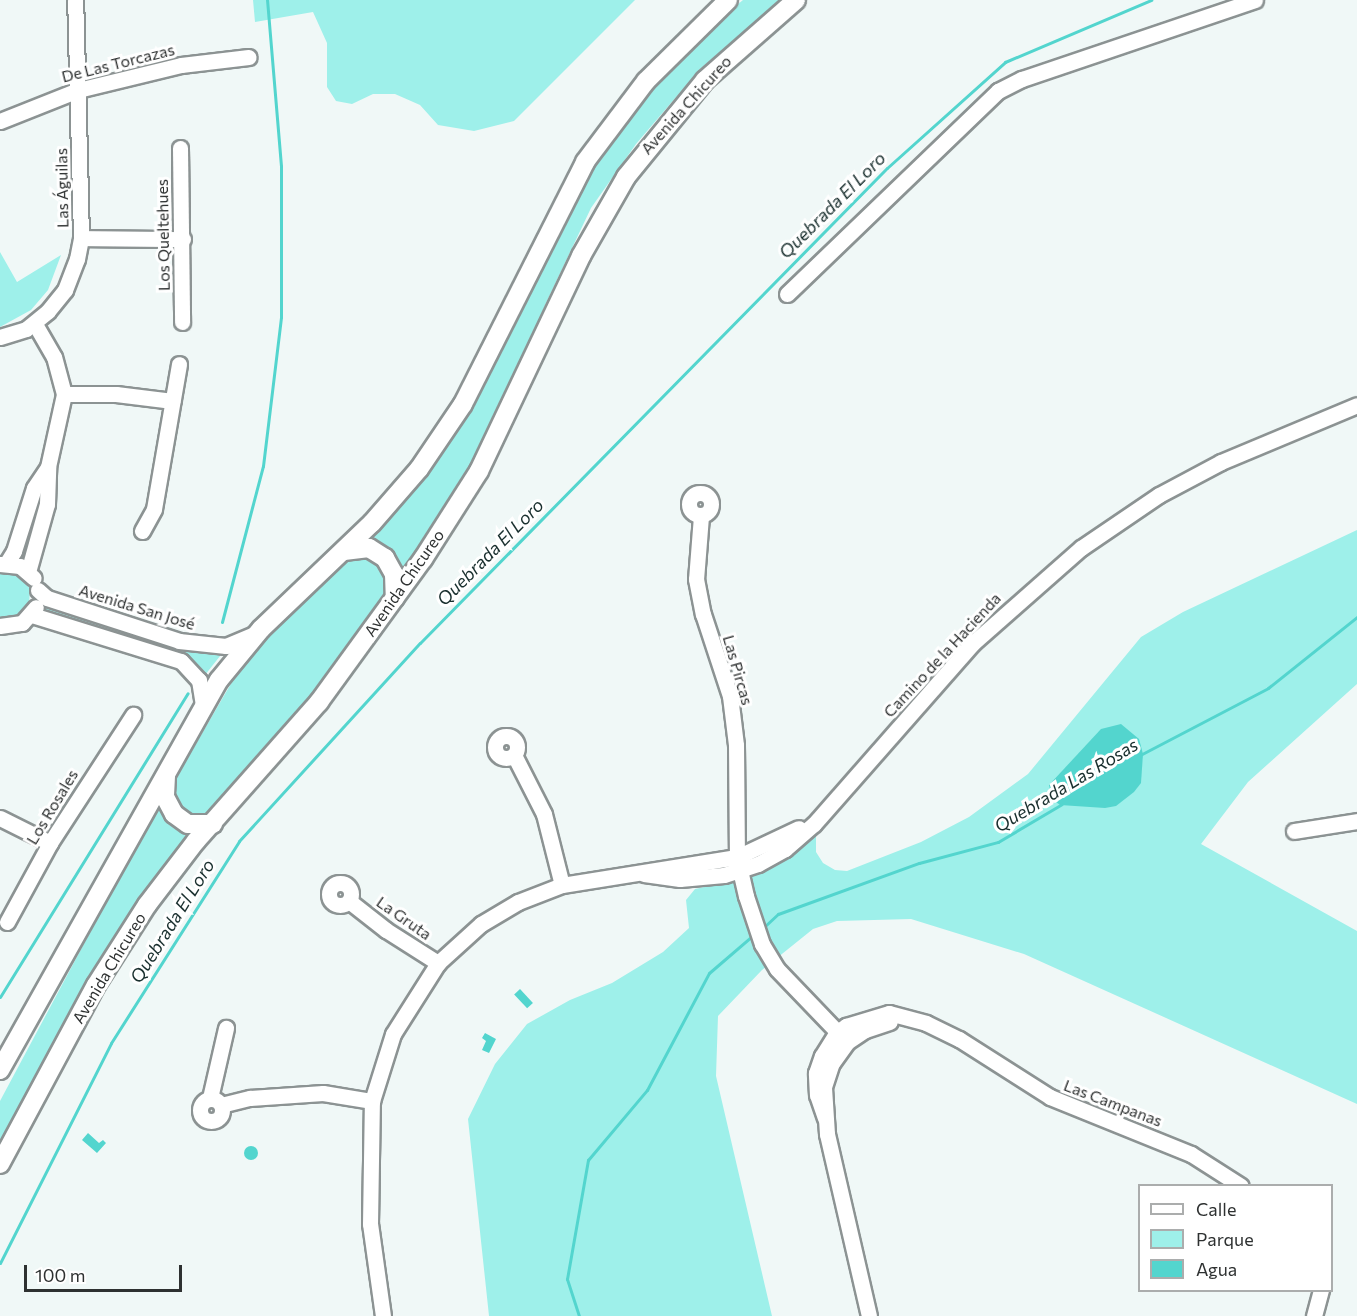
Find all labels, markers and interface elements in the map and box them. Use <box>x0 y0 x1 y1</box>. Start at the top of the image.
street label: De Las Torcazas <box>60 40 176 86</box>
street label: Avenida Chicureo <box>637 52 735 158</box>
water label: Quebrada El Loro <box>774 147 890 263</box>
street label: Las Águilas <box>52 148 72 228</box>
street label: Los Queltehues <box>152 179 174 291</box>
water label: Quebrada El Loro <box>432 494 548 610</box>
street label: Avenida Chicureo <box>360 526 448 640</box>
street label: Avenida San José <box>77 580 197 634</box>
street label: Camino de la Hacienda <box>879 589 1005 721</box>
street label: Las Pircas <box>719 633 757 707</box>
water label: Quebrada Las Rosas <box>990 734 1142 836</box>
street label: Los Rosales <box>22 766 82 848</box>
water label: Quebrada El Loro <box>125 855 219 987</box>
street label: La Gruta <box>373 892 435 944</box>
street label: Avenida Chicureo <box>68 909 150 1027</box>
street label: Las Campanas <box>1061 1075 1165 1131</box>
legend <box>1138 1184 1333 1292</box>
text: Calle <box>1196 1198 1236 1220</box>
text: Parque <box>1196 1228 1254 1250</box>
scale bar <box>27 1253 184 1291</box>
text: Agua <box>1196 1258 1237 1280</box>
text: 100 m <box>35 1264 85 1286</box>

